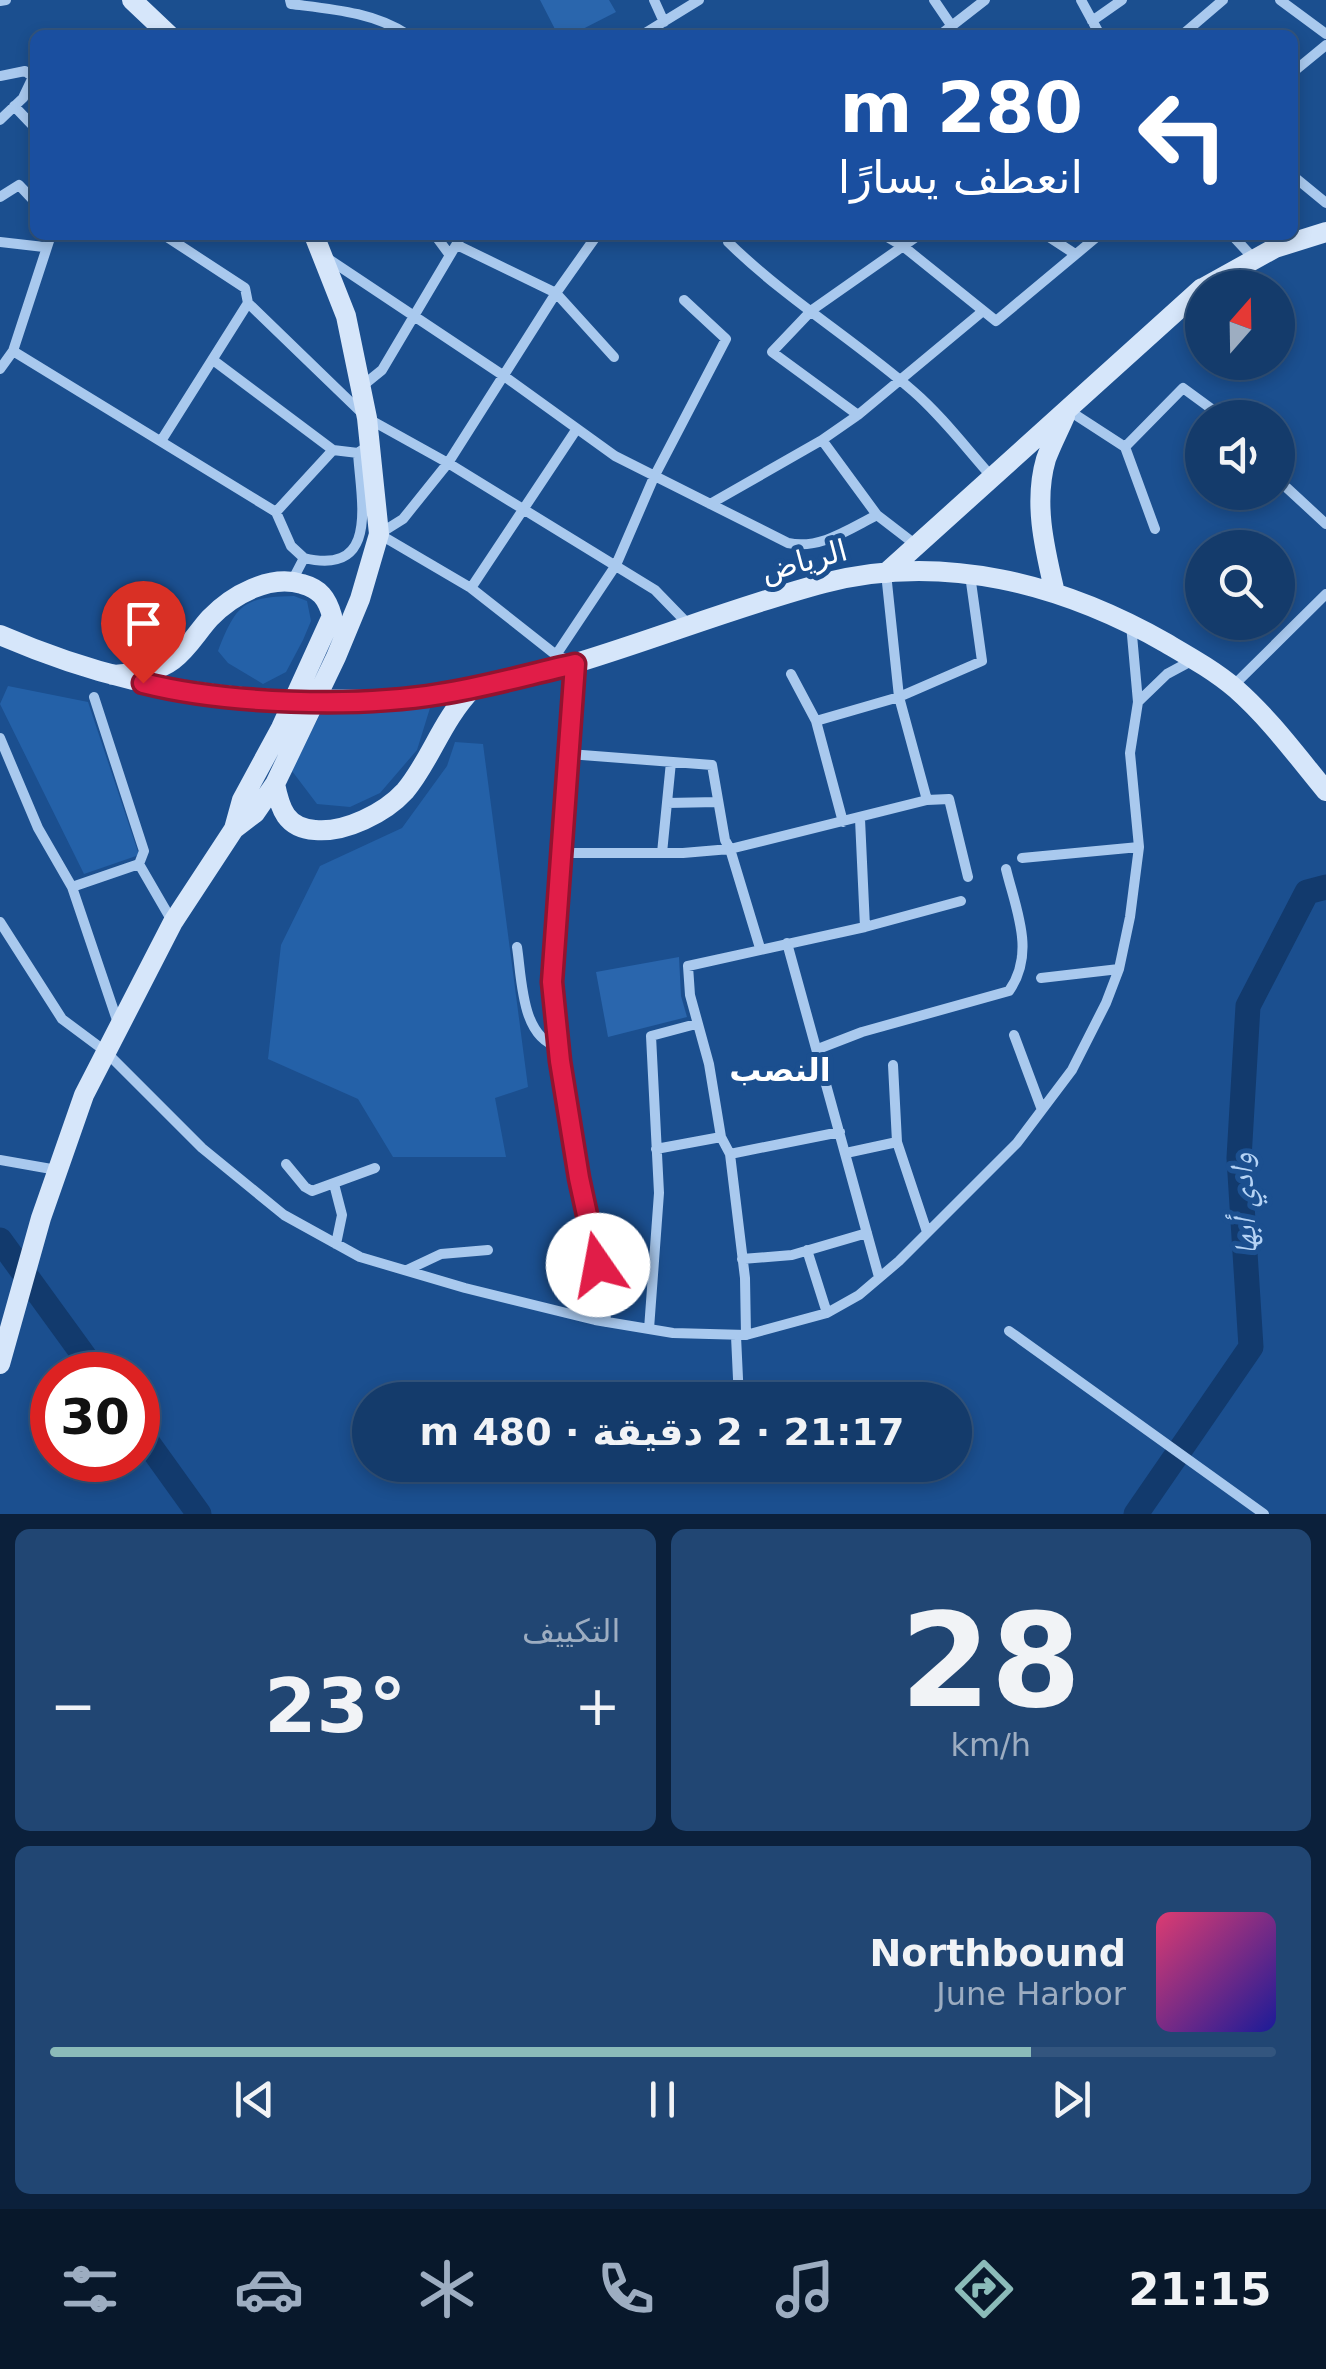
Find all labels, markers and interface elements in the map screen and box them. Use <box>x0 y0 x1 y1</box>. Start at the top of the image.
text: 280 m <box>840 67 1083 149</box>
icon: left <box>1118 70 1248 200</box>
text: انعطف يسارًا <box>838 151 1083 204</box>
north arrow <box>1185 270 1295 380</box>
map controls <box>1185 270 1295 640</box>
button: sound <box>1185 400 1295 510</box>
button: search <box>1185 530 1295 640</box>
street label: الرياض <box>757 532 851 589</box>
pin <box>101 581 186 684</box>
icon: arrive <box>116 596 171 651</box>
district label: النصب <box>729 1051 831 1089</box>
water label: وادي أبها <box>1221 1151 1271 1256</box>
position arrow <box>546 1213 650 1317</box>
speed limit sign: 30 <box>30 1352 160 1482</box>
text: 21:17 · 2 دقيقة · 480 m <box>420 1410 904 1454</box>
text: 28 <box>900 1585 1081 1737</box>
text: التكييف <box>522 1612 621 1650</box>
text: 23° <box>264 1662 406 1750</box>
text: − <box>50 1674 96 1738</box>
text: + <box>574 1674 621 1738</box>
text: km/h <box>950 1726 1031 1764</box>
text: Northbound <box>870 1931 1126 1975</box>
text: June Harbor <box>936 1975 1126 2013</box>
icon: previous <box>227 2072 282 2127</box>
icon: pause <box>635 2072 690 2127</box>
icon: next <box>1044 2072 1099 2127</box>
icon: filters <box>55 2254 125 2324</box>
icon: car <box>234 2254 304 2324</box>
icon: climate <box>412 2254 482 2324</box>
icon: phone <box>591 2254 661 2324</box>
icon: music <box>770 2254 840 2324</box>
icon: directions <box>949 2254 1019 2324</box>
text: 21:15 <box>1128 2263 1272 2316</box>

